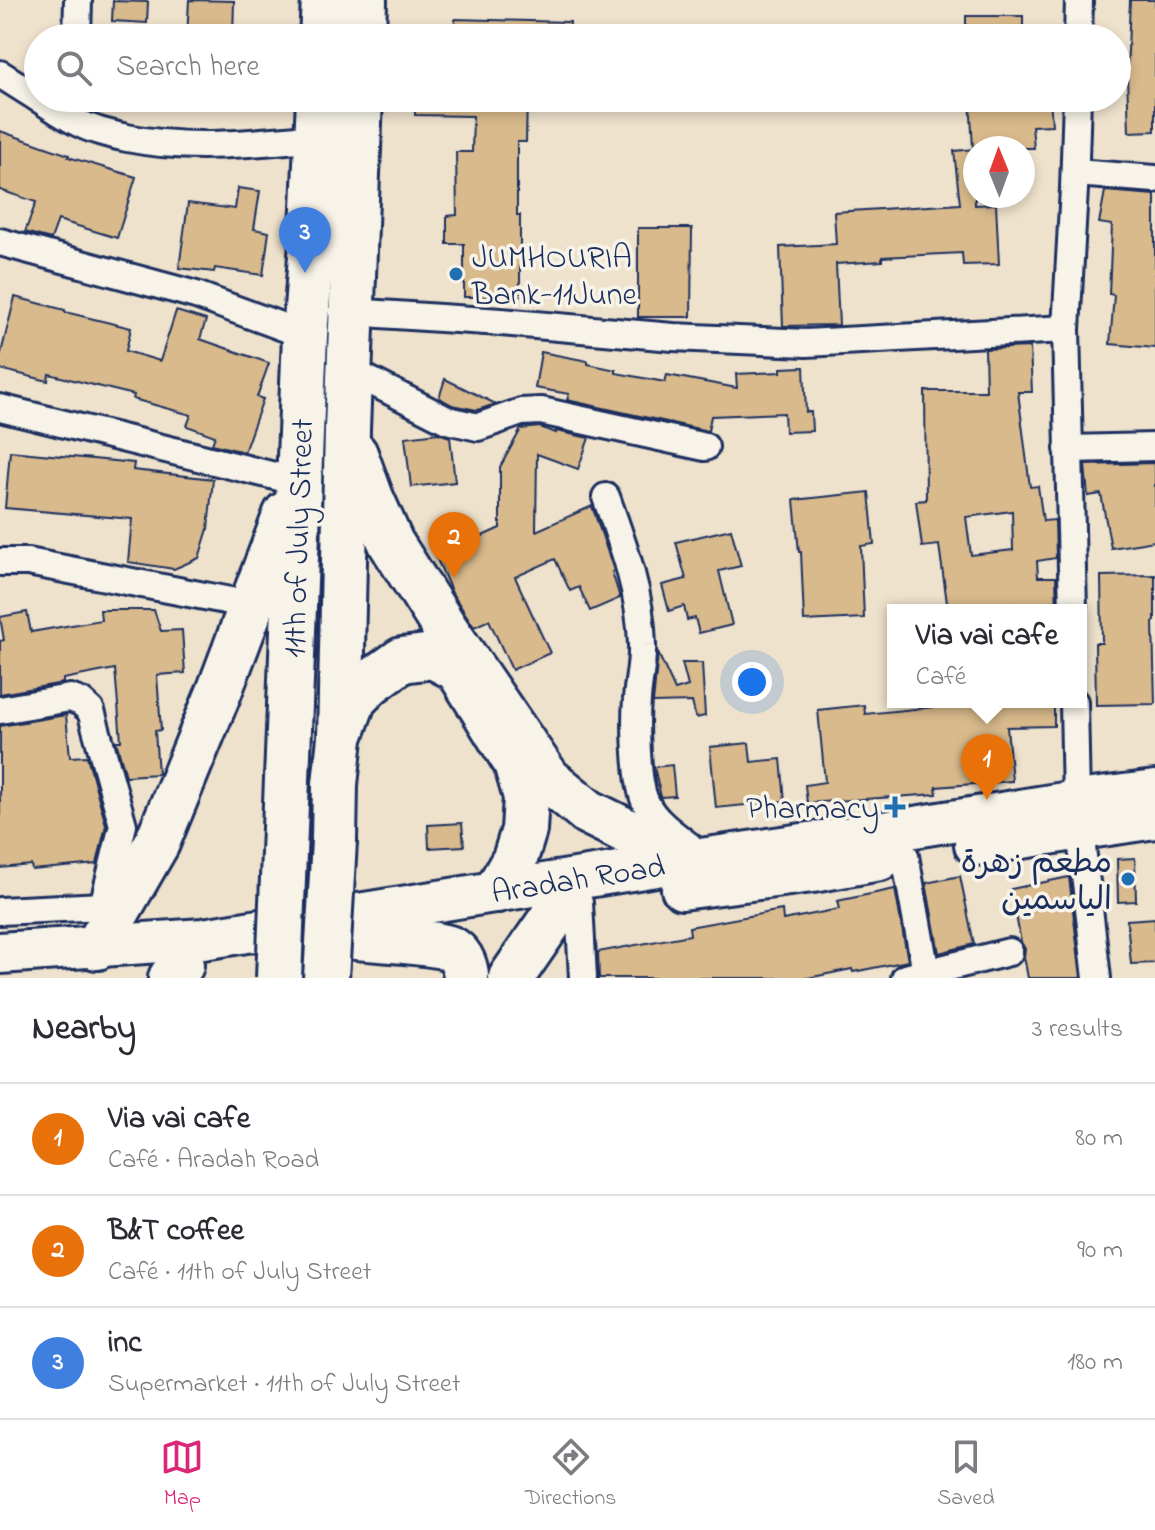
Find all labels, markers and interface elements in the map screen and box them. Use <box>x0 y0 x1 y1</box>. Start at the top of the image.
search box <box>24 24 1131 112</box>
icon: search <box>52 46 96 90</box>
text: Search here <box>116 46 260 90</box>
north arrow <box>963 136 1035 208</box>
pin: 3 <box>279 207 331 273</box>
place label: JUMHOURIA Bank-11June <box>471 236 638 320</box>
marker: JUMHOURIA Bank-11June <box>447 265 465 283</box>
street label: 11th of July Street <box>273 417 328 659</box>
pin: 2 <box>428 512 480 578</box>
popup <box>887 604 1087 708</box>
text: Via vai cafe <box>916 615 1058 659</box>
text: Café <box>916 659 966 697</box>
your location <box>732 662 772 702</box>
pin: 1 <box>961 734 1013 800</box>
place label: Pharmacy <box>746 787 879 834</box>
marker: Pharmacy <box>886 798 904 816</box>
place label: مطعم زهرة الياسمين <box>961 841 1112 925</box>
street label: Aradah Road <box>488 845 669 918</box>
marker: مطعم زهرة الياسمين <box>1119 870 1137 888</box>
text: Nearby <box>32 1005 136 1055</box>
text: 3 results <box>1032 1011 1123 1049</box>
text: Via vai cafe <box>108 1098 250 1142</box>
text: 1 <box>54 1120 62 1158</box>
text: 80 m <box>1075 1120 1123 1158</box>
text: Café · Aradah Road <box>108 1142 319 1180</box>
text: B&T coffee <box>108 1210 244 1254</box>
text: 2 <box>52 1232 64 1270</box>
text: 90 m <box>1077 1232 1123 1270</box>
text: Café · 11th of July Street <box>108 1254 372 1292</box>
text: inc <box>108 1322 142 1366</box>
text: 3 <box>53 1344 63 1382</box>
text: 180 m <box>1067 1344 1123 1382</box>
text: Supermarket · 11th of July Street <box>108 1366 460 1404</box>
tab: Map <box>160 1435 204 1515</box>
tab: Directions <box>525 1435 616 1515</box>
tab: Saved <box>937 1435 995 1515</box>

